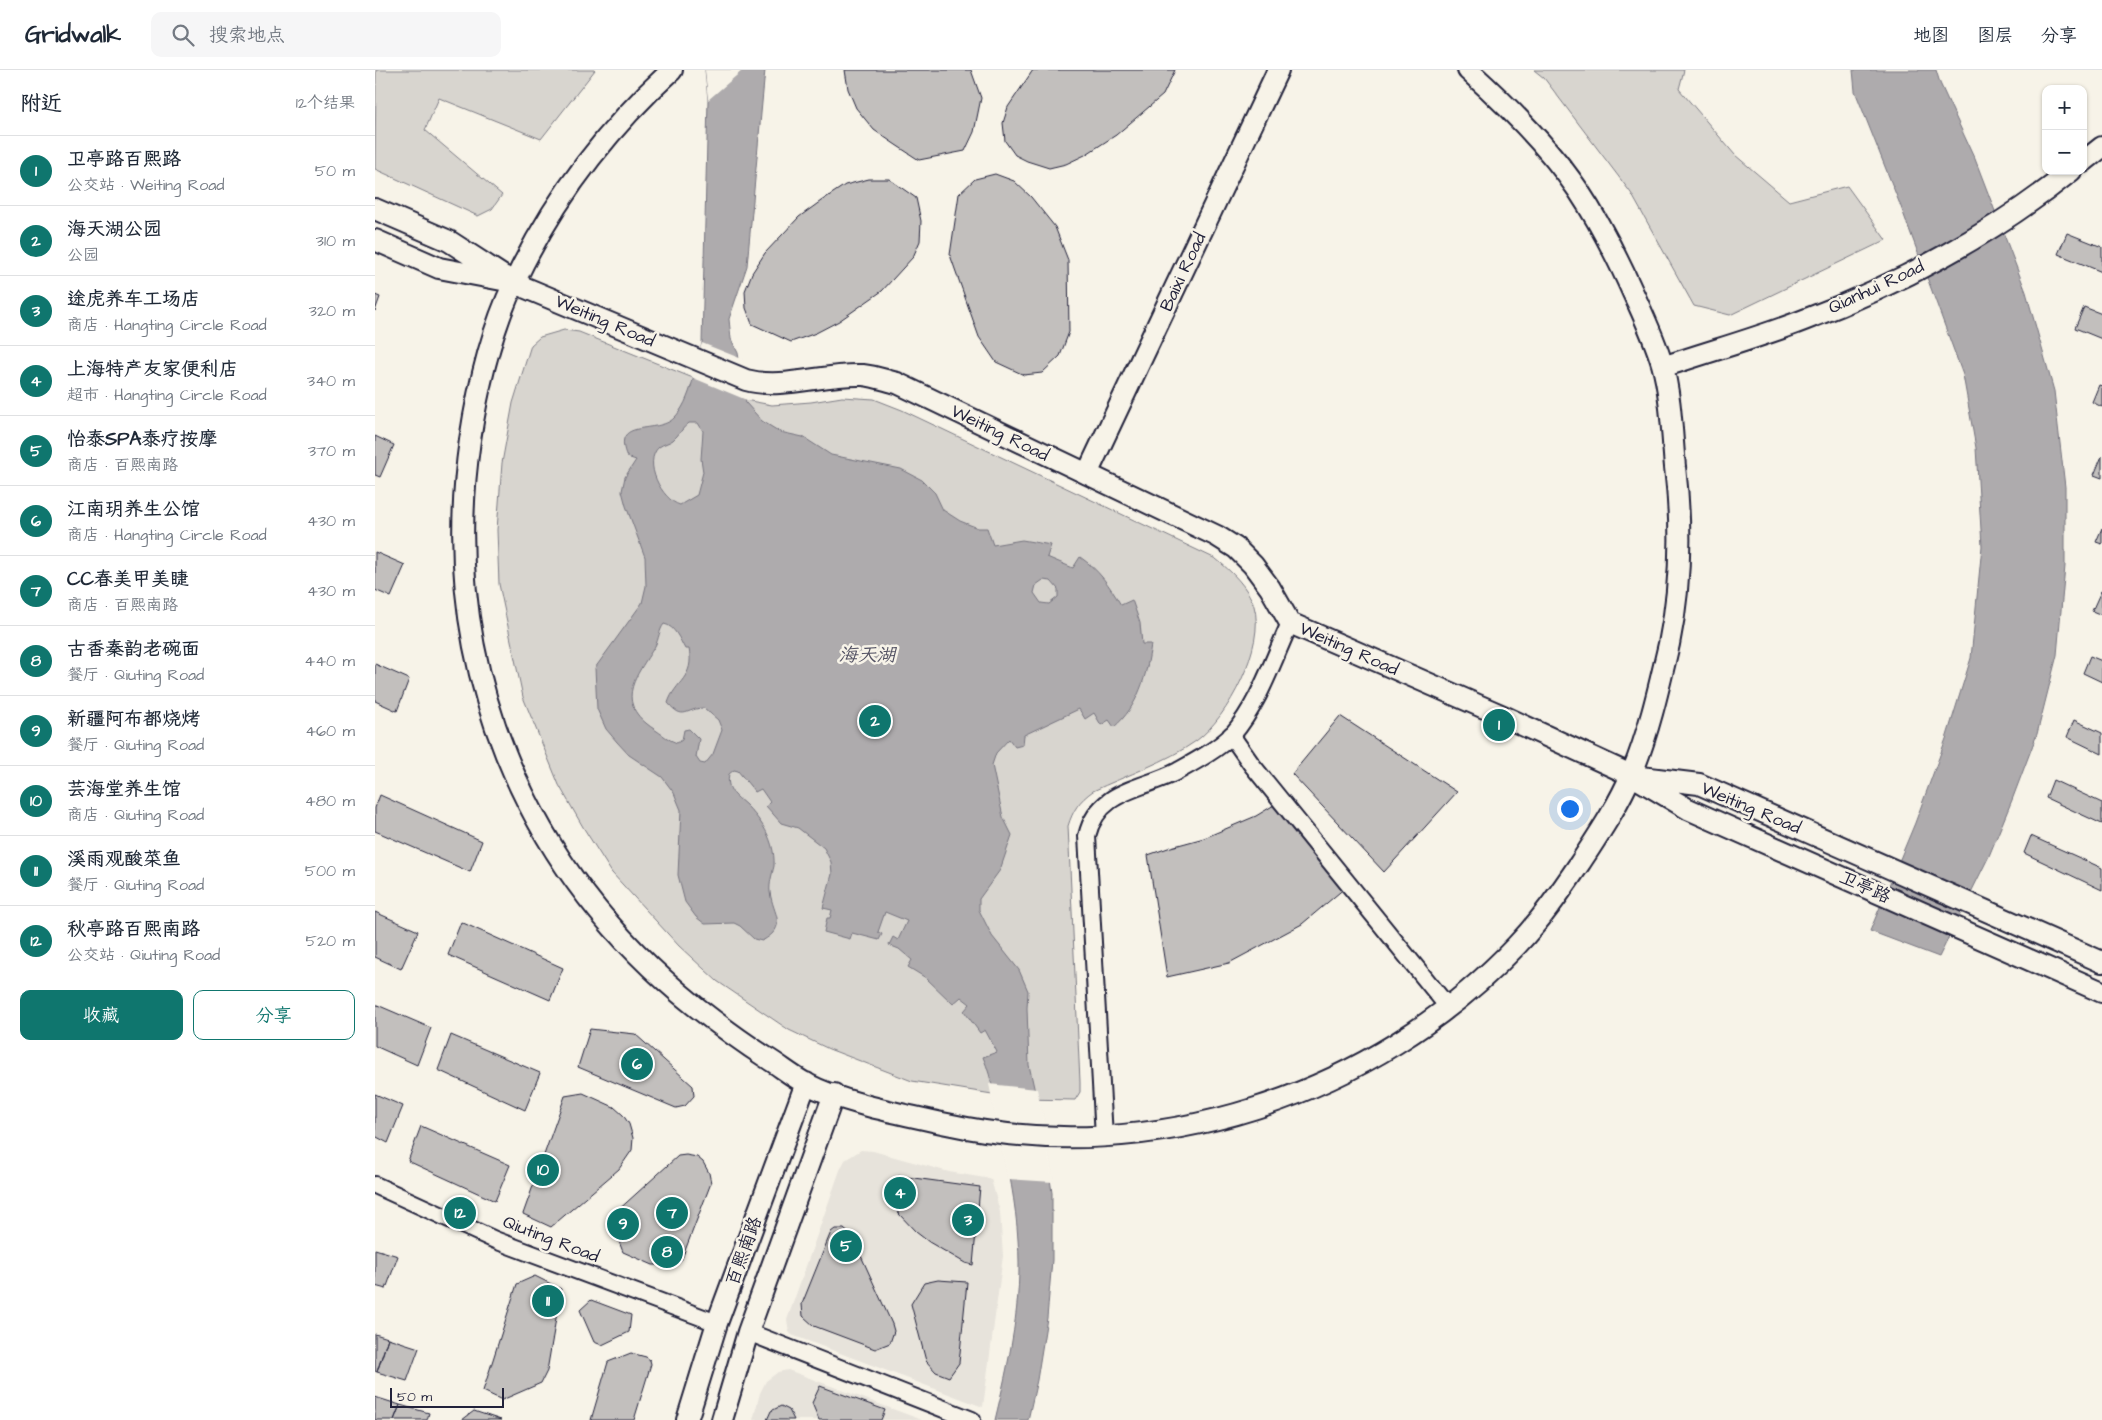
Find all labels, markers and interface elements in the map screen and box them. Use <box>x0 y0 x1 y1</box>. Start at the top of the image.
search box <box>151 12 501 57</box>
text: Gridwalk <box>25 18 121 52</box>
icon: search <box>169 21 197 49</box>
text: 搜索地点 <box>209 22 285 49</box>
text: 地图 <box>1913 23 1949 48</box>
text: 图层 <box>1977 23 2013 48</box>
text: 分享 <box>2041 23 2077 48</box>
map controls <box>2042 85 2087 175</box>
button: + <box>2042 85 2087 130</box>
text: 附近 <box>20 89 62 118</box>
text: 12个结果 <box>296 92 355 114</box>
button: − <box>2042 130 2087 175</box>
text: 卫亭路百熙路 <box>67 146 181 173</box>
text: 1 <box>35 160 37 182</box>
text: 50 m <box>315 160 355 182</box>
text: 公交站 · Weiting Road <box>67 174 225 196</box>
text: 海天湖公园 <box>67 216 162 243</box>
street label: Baixi Road <box>1154 228 1212 316</box>
text: 2 <box>31 230 41 252</box>
text: 310 m <box>316 230 355 252</box>
text: 公园 <box>67 244 99 266</box>
street label: Qianhui Road <box>1824 254 1928 320</box>
text: 途虎养车工场店 <box>67 286 200 313</box>
street label: Weiting Road <box>551 289 659 354</box>
text: 3 <box>32 300 40 322</box>
text: 320 m <box>309 300 355 322</box>
text: 商店 · Hangting Circle Road <box>67 314 267 336</box>
text: 上海特产友家便利店 <box>67 356 238 383</box>
text: 4 <box>31 370 41 392</box>
text: 340 m <box>307 370 355 392</box>
text: 超市 · Hangting Circle Road <box>67 384 267 406</box>
street label: Weiting Road <box>946 398 1053 468</box>
text: 怡泰SPA泰疗按摩 <box>67 426 218 453</box>
text: 5 <box>30 440 42 462</box>
text: 370 m <box>308 440 355 462</box>
text: 商店 · 百熙南路 <box>67 454 178 476</box>
text: 江南玥养生公馆 <box>67 496 200 523</box>
text: 6 <box>31 510 41 532</box>
text: 430 m <box>307 510 355 532</box>
text: 商店 · Hangting Circle Road <box>67 524 267 546</box>
text: CC春美甲美睫 <box>67 566 189 593</box>
text: 7 <box>31 580 41 602</box>
text: 430 m <box>307 580 355 602</box>
text: 商店 · 百熙南路 <box>67 594 178 616</box>
street label: Weiting Road <box>1295 616 1403 683</box>
text: 古香秦韵老碗面 <box>67 636 200 663</box>
water label: 海天湖 <box>838 642 897 669</box>
text: 8 <box>31 650 41 672</box>
text: 440 m <box>304 650 355 672</box>
text: 餐厅 · Qiuting Road <box>67 664 204 686</box>
pin: 2 <box>859 702 891 740</box>
text: 新疆阿布都烧烤 <box>67 706 200 733</box>
pin: 1 <box>1483 706 1515 744</box>
text: 9 <box>31 720 41 742</box>
text: 460 m <box>305 720 355 742</box>
text: 餐厅 · Qiuting Road <box>67 734 204 756</box>
text: 芸海堂养生馆 <box>67 776 181 803</box>
street label: Weiting Road <box>1697 776 1805 841</box>
text: 10 <box>30 790 42 812</box>
text: 480 m <box>305 790 355 812</box>
your location <box>1557 796 1583 822</box>
text: 商店 · Qiuting Road <box>67 804 204 826</box>
text: 溪雨观酸菜鱼 <box>67 846 181 873</box>
text: 11 <box>34 860 38 882</box>
text: 500 m <box>305 860 355 882</box>
street label: 卫亭路 <box>1835 865 1895 909</box>
text: 餐厅 · Qiuting Road <box>67 874 204 896</box>
text: 秋亭路百熙南路 <box>67 916 200 943</box>
text: 12 <box>30 930 42 952</box>
text: 520 m <box>306 930 355 952</box>
text: 公交站 · Qiuting Road <box>67 944 220 966</box>
button: 收藏 <box>20 990 183 1040</box>
button: 分享 <box>193 990 355 1040</box>
pin: 6 <box>621 1045 653 1083</box>
pin: 10 <box>527 1151 559 1189</box>
pin: 4 <box>884 1174 916 1212</box>
pin: 12 <box>444 1194 476 1232</box>
pin: 7 <box>656 1194 688 1232</box>
pin: 3 <box>952 1201 984 1239</box>
pin: 9 <box>607 1205 639 1243</box>
street label: Qiuting Road <box>499 1209 603 1270</box>
street label: 百熙南路 <box>720 1213 768 1289</box>
pin: 5 <box>830 1227 862 1265</box>
pin: 8 <box>651 1233 683 1271</box>
pin: 11 <box>532 1282 564 1320</box>
scale bar <box>390 1385 504 1408</box>
text: 50 m <box>397 1387 432 1407</box>

